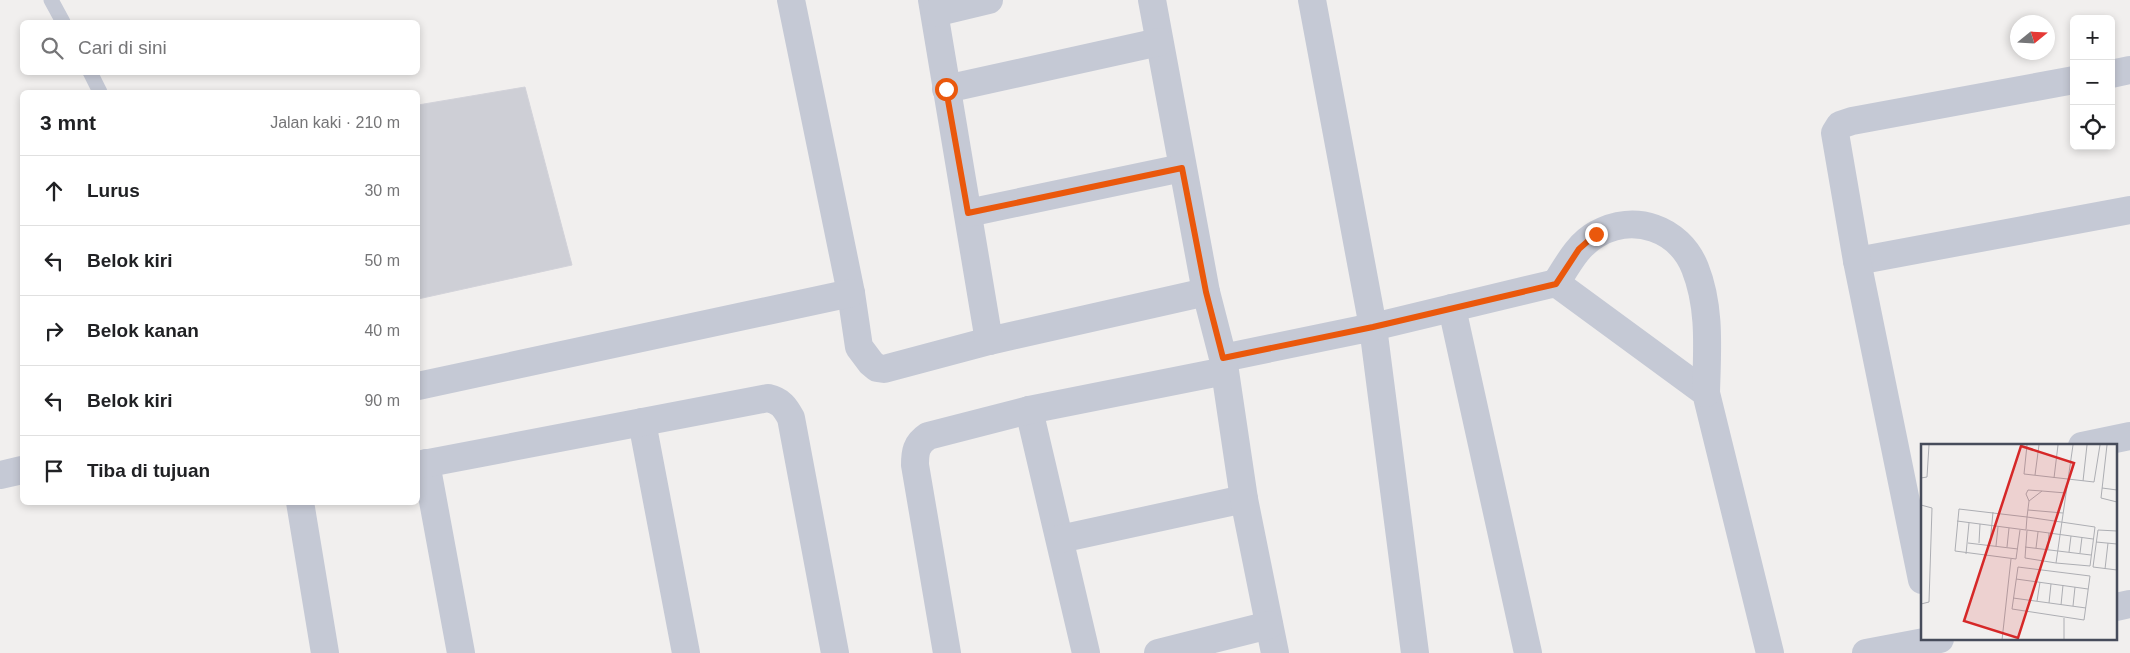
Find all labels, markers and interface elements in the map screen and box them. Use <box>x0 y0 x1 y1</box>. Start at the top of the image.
north arrow <box>2010 15 2055 60</box>
map controls <box>2070 15 2115 150</box>
button: + <box>2070 15 2115 60</box>
search box <box>20 20 420 75</box>
icon: search <box>38 34 66 62</box>
text: Cari di sini <box>78 37 167 58</box>
button: − <box>2070 60 2115 105</box>
route start <box>935 78 958 101</box>
button: locate <box>2070 105 2115 150</box>
text: 3 mnt <box>40 111 96 134</box>
text: Jalan kaki · 210 m <box>270 114 400 131</box>
icon: ahead <box>40 177 68 205</box>
text: Lurus <box>87 180 140 201</box>
text: 30 m <box>364 182 400 199</box>
route end <box>1585 223 1608 246</box>
icon: left <box>40 247 68 275</box>
text: Belok kiri <box>87 250 173 271</box>
text: 50 m <box>364 252 400 269</box>
icon: right <box>40 317 68 345</box>
text: Belok kanan <box>87 320 199 341</box>
text: 40 m <box>364 322 400 339</box>
icon: left <box>40 387 68 415</box>
text: Belok kiri <box>87 390 173 411</box>
text: 90 m <box>364 392 400 409</box>
inset map <box>1921 444 2118 640</box>
icon: arrive <box>40 457 68 485</box>
text: Tiba di tujuan <box>87 460 210 481</box>

